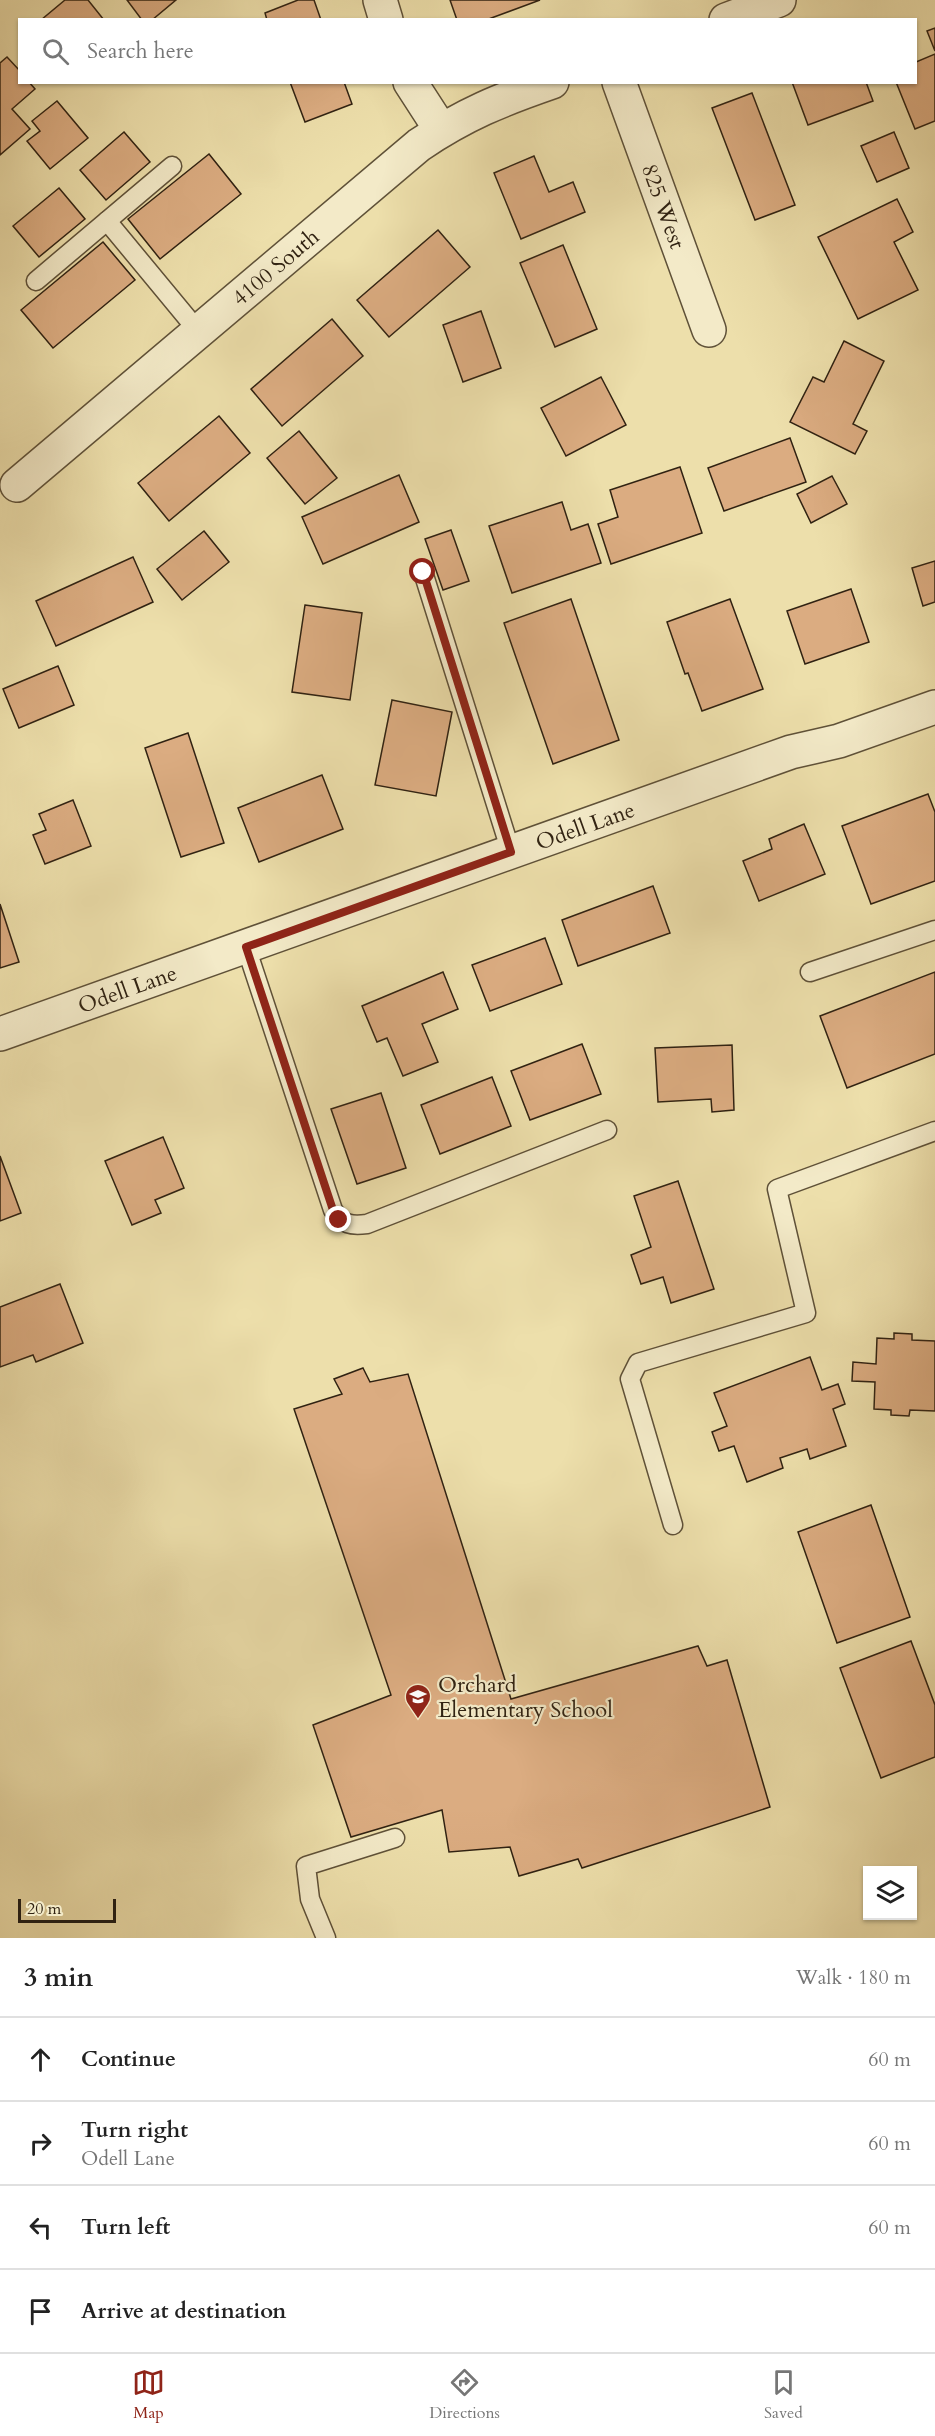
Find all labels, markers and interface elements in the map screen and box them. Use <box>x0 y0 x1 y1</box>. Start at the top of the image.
search box <box>18 18 917 84</box>
icon: search <box>39 35 72 68</box>
text: Search here <box>87 36 194 66</box>
street label: 825 West <box>634 160 692 253</box>
street label: 4100 South <box>226 222 326 313</box>
route start <box>409 558 435 584</box>
street label: Odell Lane <box>532 795 639 858</box>
street label: Odell Lane <box>74 958 181 1021</box>
route end <box>325 1206 351 1232</box>
place label: Orchard Elementary School <box>438 1670 613 1725</box>
school or university icon: Orchard Elementary School <box>403 1682 433 1720</box>
map controls <box>863 1866 917 1920</box>
button: layers <box>863 1866 917 1920</box>
scale bar <box>18 1896 116 1924</box>
text: 20 m <box>27 1898 61 1920</box>
text: 3 min <box>24 1960 93 1995</box>
text: Walk · 180 m <box>796 1964 911 1991</box>
icon: ahead <box>24 2043 57 2076</box>
text: Continue <box>81 2044 176 2074</box>
text: 60 m <box>868 2046 911 2073</box>
text: Turn right <box>81 2115 188 2145</box>
icon: right <box>24 2127 57 2160</box>
text: 60 m <box>868 2130 911 2157</box>
text: Odell Lane <box>81 2145 175 2172</box>
icon: left <box>24 2211 57 2244</box>
text: Turn left <box>81 2212 170 2242</box>
text: 60 m <box>868 2214 911 2241</box>
icon: arrive <box>24 2295 57 2328</box>
text: Arrive at destination <box>81 2296 286 2326</box>
tab: Map <box>132 2366 165 2424</box>
tab: Directions <box>429 2366 500 2424</box>
tab: Saved <box>764 2366 803 2424</box>

